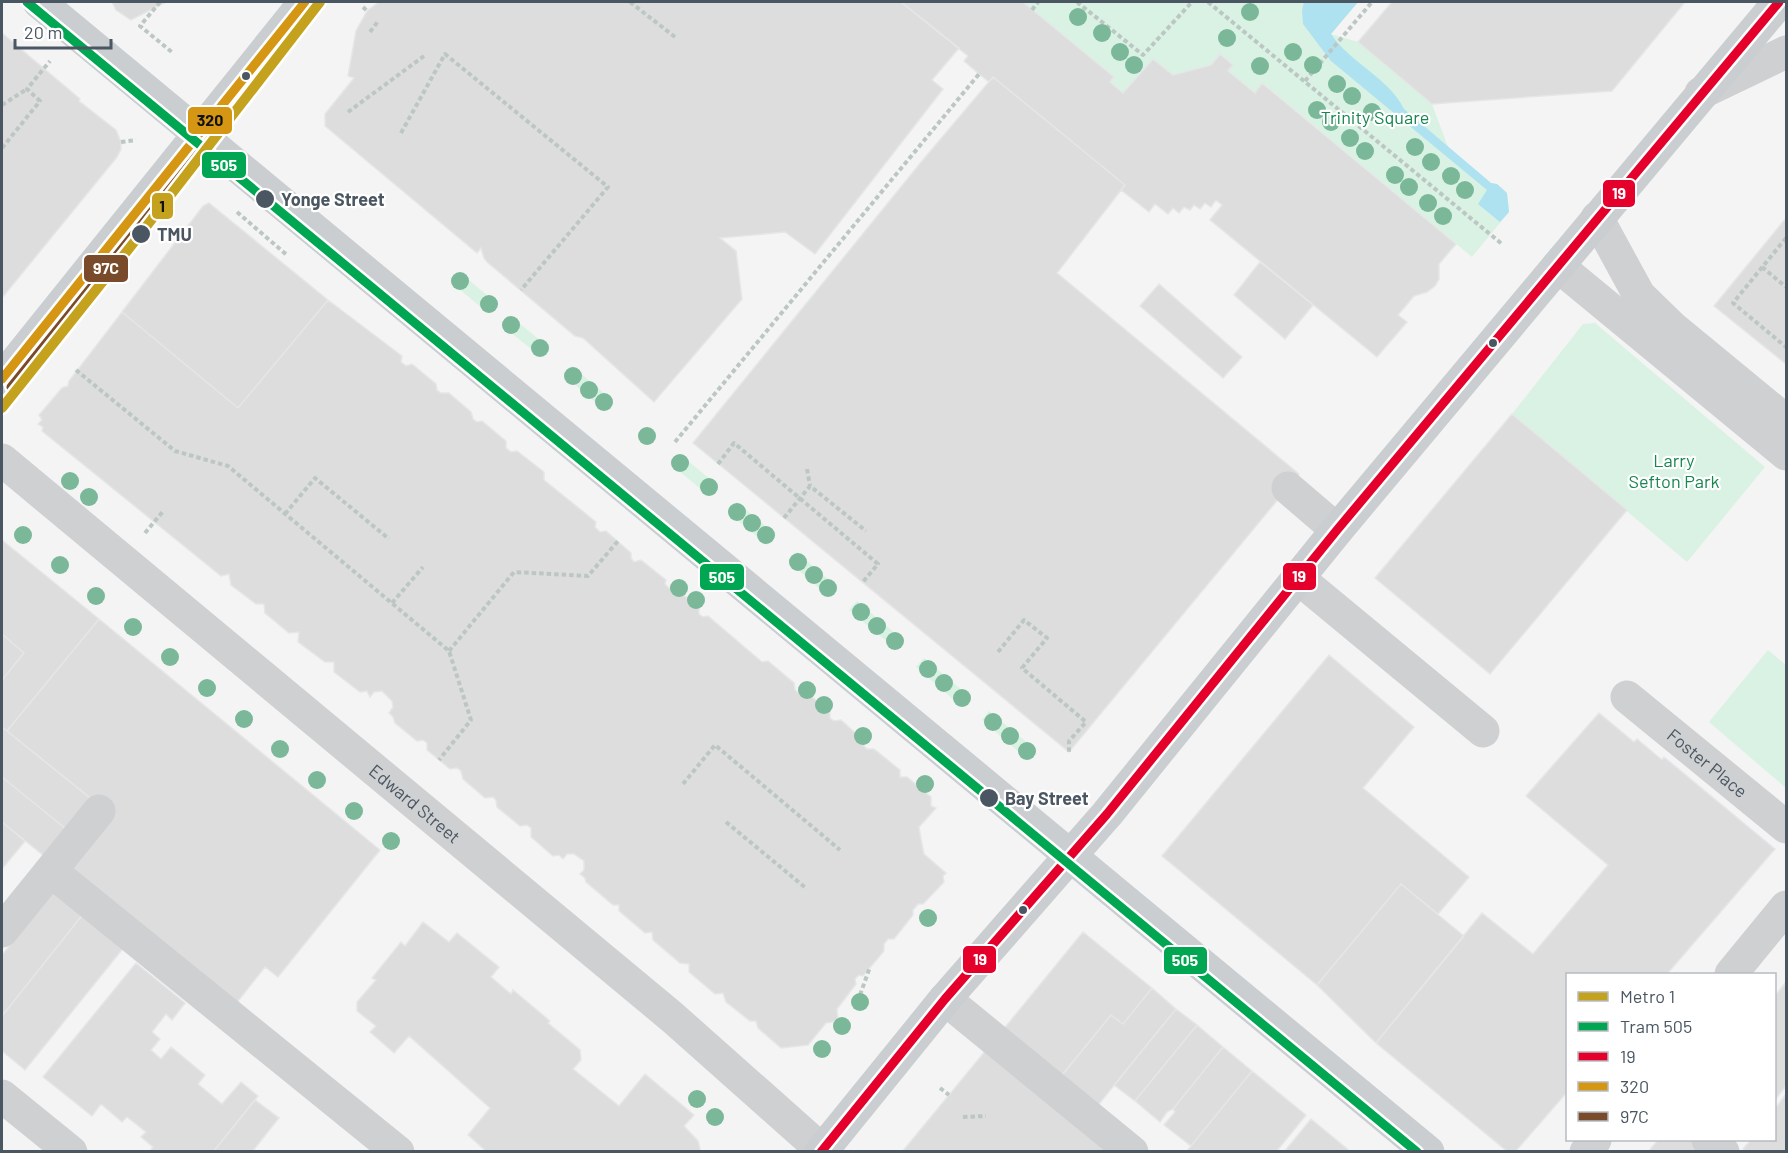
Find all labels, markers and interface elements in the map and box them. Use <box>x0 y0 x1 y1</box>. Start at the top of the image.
scale bar <box>15 12 111 50</box>
text: 20 m <box>24 21 62 43</box>
unlabelled marker <box>240 70 252 82</box>
line badge: 320 <box>187 106 233 135</box>
park label: Trinity Square <box>1321 106 1429 128</box>
text: 320 <box>197 110 223 129</box>
line badge: 505 <box>201 151 247 179</box>
text: 505 <box>211 155 238 174</box>
line badge: 19 <box>1602 179 1636 208</box>
text: 19 <box>1612 183 1626 202</box>
marker: Yonge Street <box>254 188 276 210</box>
place label: Yonge Street <box>281 188 385 210</box>
line badge: 1 <box>151 192 174 220</box>
text: 1 <box>159 196 165 215</box>
marker: TMU <box>130 223 152 245</box>
place label: TMU <box>157 223 192 245</box>
line badge: 97C <box>83 254 129 283</box>
text: 97C <box>93 258 119 277</box>
unlabelled marker <box>1487 337 1499 349</box>
park label: Larry Sefton Park <box>1628 449 1720 492</box>
line badge: 19 <box>1282 562 1317 591</box>
line badge: 505 <box>699 563 745 591</box>
text: 19 <box>1292 566 1306 585</box>
text: 505 <box>709 567 736 586</box>
street label: Foster Place <box>1663 724 1752 802</box>
street label: Edward Street <box>365 759 465 847</box>
marker: Bay Street <box>978 787 1000 809</box>
place label: Bay Street <box>1005 787 1089 809</box>
unlabelled marker <box>1017 904 1029 916</box>
line badge: 19 <box>962 945 997 974</box>
line badge: 505 <box>1163 946 1208 975</box>
text: 19 <box>973 949 987 968</box>
text: 505 <box>1172 950 1199 969</box>
legend <box>1566 973 1776 1141</box>
text: Metro 1 <box>1620 985 1675 1007</box>
text: Tram 505 <box>1620 1015 1692 1037</box>
text: 19 <box>1620 1045 1636 1067</box>
text: 320 <box>1620 1075 1649 1097</box>
text: 97C <box>1620 1105 1649 1127</box>

